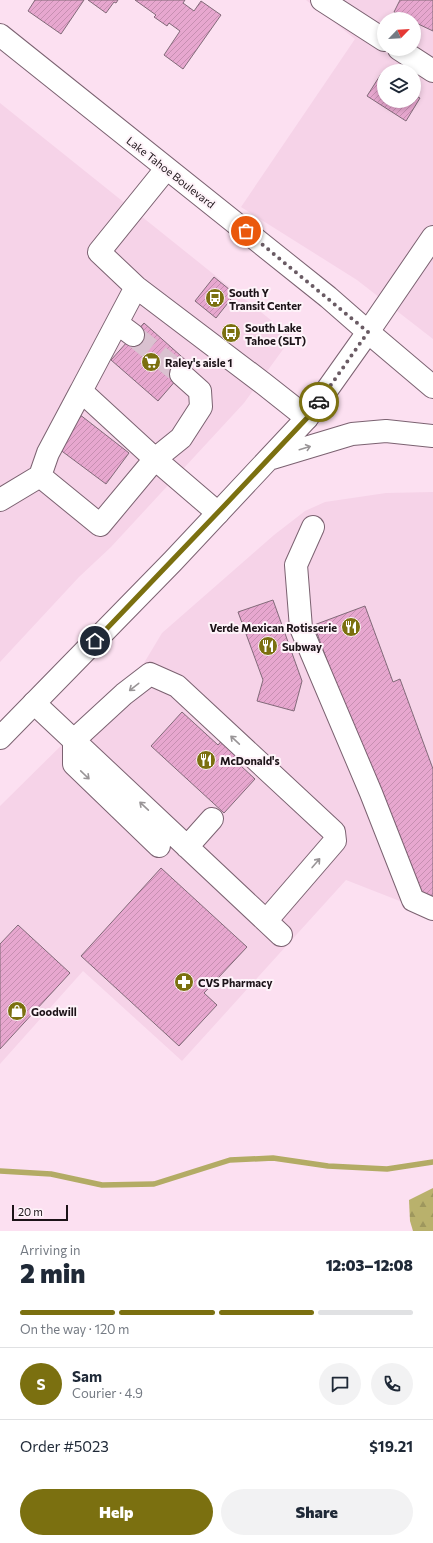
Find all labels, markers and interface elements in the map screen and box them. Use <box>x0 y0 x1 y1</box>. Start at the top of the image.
north arrow <box>377 12 421 56</box>
map controls <box>377 12 421 108</box>
button: layers <box>377 64 421 108</box>
street label: Lake Tahoe Boulevard <box>124 133 218 211</box>
pin <box>229 214 263 248</box>
icon: bag <box>235 220 257 242</box>
place label: South Y Transit Center <box>229 286 302 312</box>
bus stop icon: South Y Transit Center <box>204 287 226 309</box>
place label: South Lake Tahoe (SLT) <box>245 321 307 347</box>
bus stop icon: South Lake Tahoe (SLT) <box>220 322 242 344</box>
supermarket icon: Raley's aisle 1 <box>140 351 162 373</box>
place label: Raley's aisle 1 <box>165 356 233 369</box>
courier <box>299 382 339 422</box>
icon: car <box>308 391 330 413</box>
one-way arrow <box>298 444 311 451</box>
restaurant icon: Verde Mexican Rotisserie <box>340 616 362 638</box>
place label: Verde Mexican Rotisserie <box>209 621 337 634</box>
pin <box>78 624 112 658</box>
icon: home <box>84 630 106 652</box>
restaurant icon: Subway <box>257 635 279 657</box>
place label: Subway <box>282 640 322 653</box>
one-way arrow <box>128 682 139 691</box>
one-way arrow <box>230 736 241 745</box>
restaurant icon: McDonald's <box>195 749 217 771</box>
place label: McDonald's <box>220 754 280 767</box>
one-way arrow <box>80 770 90 779</box>
one-way arrow <box>139 801 149 811</box>
one-way arrow <box>312 857 321 868</box>
pharmacy icon: CVS Pharmacy <box>173 971 195 993</box>
place label: CVS Pharmacy <box>198 976 272 989</box>
shop icon: Goodwill <box>6 1000 28 1022</box>
place label: Goodwill <box>31 1005 77 1018</box>
scale bar <box>12 1203 68 1222</box>
text: 20 m <box>18 1205 43 1218</box>
text: Arriving in <box>20 1242 80 1258</box>
text: 12:03–12:08 <box>326 1256 413 1274</box>
text: 2 min <box>20 1257 85 1288</box>
text: On the way · 120 m <box>20 1321 129 1337</box>
button: chat <box>319 1363 361 1405</box>
button: phone <box>371 1363 413 1405</box>
text: Sam <box>72 1367 102 1385</box>
text: S <box>36 1375 46 1393</box>
text: Courier · 4.9 <box>72 1385 143 1401</box>
text: Order #5023 <box>20 1437 109 1455</box>
text: $19.21 <box>369 1437 413 1455</box>
button: Help <box>20 1489 213 1535</box>
button: Share <box>221 1489 413 1535</box>

